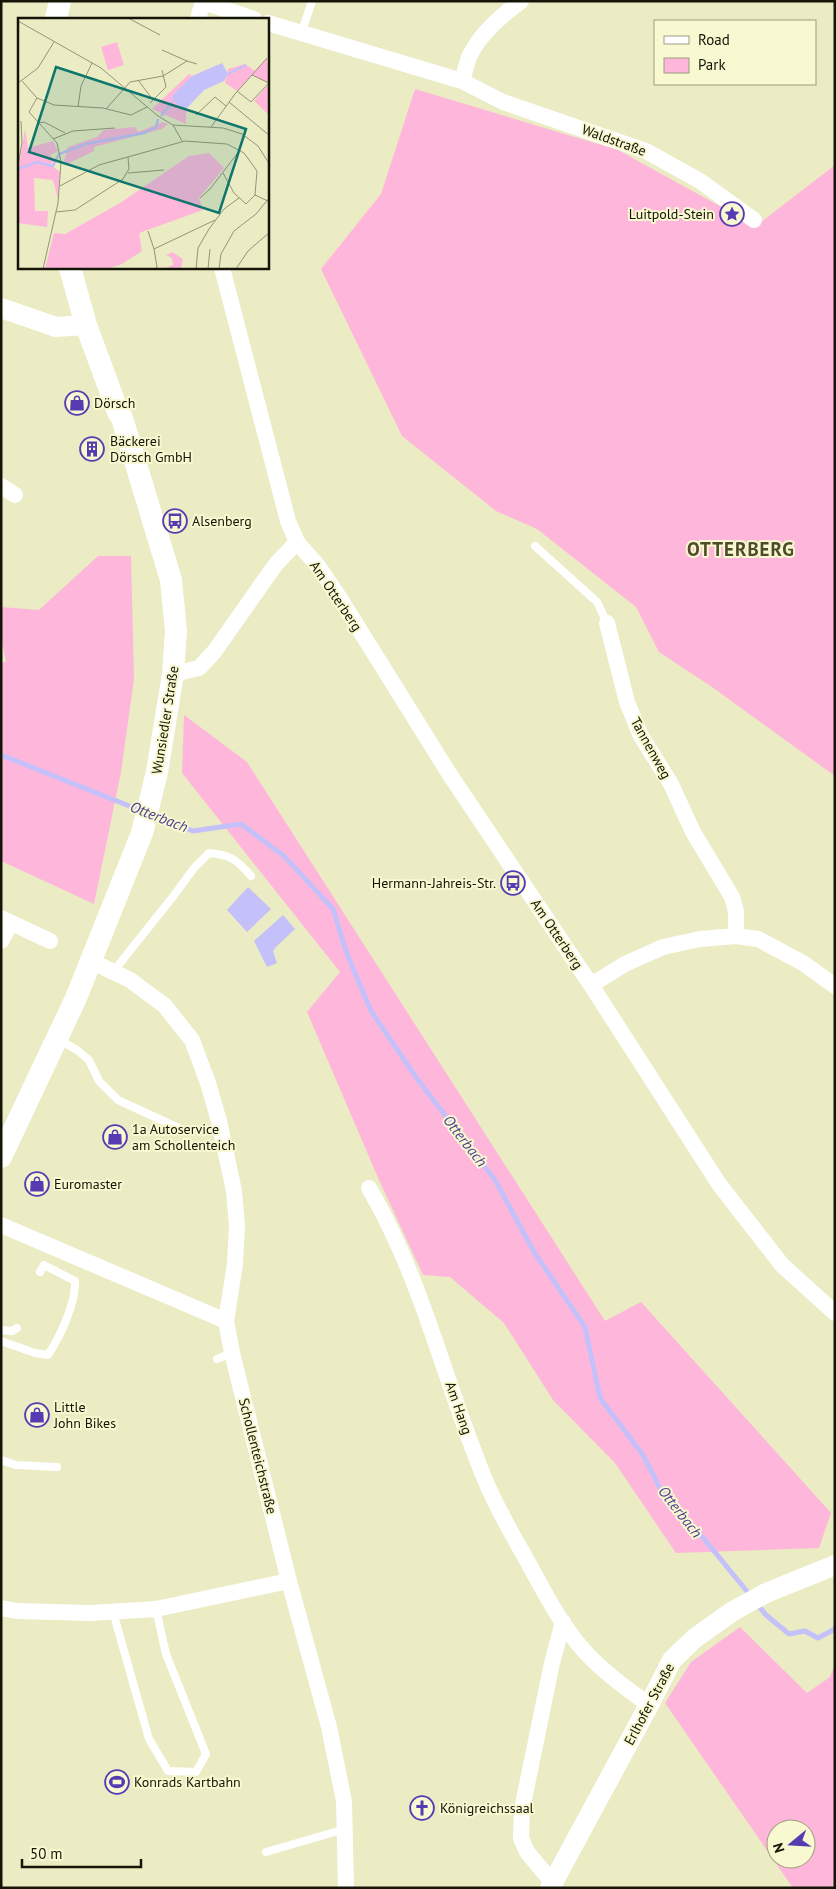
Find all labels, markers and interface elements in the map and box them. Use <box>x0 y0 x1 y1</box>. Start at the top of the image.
inset map <box>18 18 269 269</box>
legend <box>654 20 816 85</box>
text: Road <box>698 30 730 49</box>
text: Park <box>698 55 726 74</box>
street label: Waldstraße <box>579 120 649 160</box>
place icon: Luitpold-Stein <box>719 201 745 227</box>
place label: Luitpold-Stein <box>629 205 714 223</box>
shop icon: Dörsch <box>64 390 90 416</box>
place label: Dörsch <box>94 394 135 412</box>
place label: Bäckerei Dörsch GmbH <box>110 432 192 466</box>
building icon: Bäckerei Dörsch GmbH <box>79 436 105 462</box>
bus stop icon: Alsenberg <box>162 508 188 534</box>
place label: Alsenberg <box>192 512 252 530</box>
district label: OTTERBERG <box>687 537 795 561</box>
street label: Am Otterberg <box>306 557 366 635</box>
street label: Wunsiedler Straße <box>148 665 182 775</box>
street label: Tannenweg <box>627 714 675 782</box>
water label: Otterbach <box>128 797 191 836</box>
bus stop icon: Hermann-Jahreis-Str. <box>500 870 526 896</box>
place label: Hermann-Jahreis-Str. <box>372 874 496 892</box>
street label: Am Otterberg <box>527 895 587 973</box>
water label: Otterbach <box>439 1111 492 1170</box>
place label: 1a Autoservice am Schollenteich <box>132 1120 235 1154</box>
shop icon: 1a Autoservice am Schollenteich <box>102 1124 128 1150</box>
shop icon: Euromaster <box>24 1171 50 1197</box>
place label: Euromaster <box>54 1175 122 1193</box>
street label: Am Hang <box>442 1379 476 1437</box>
street label: Schollenteichstraße <box>235 1396 281 1516</box>
place label: Little John Bikes <box>53 1398 116 1432</box>
shop icon: Little John Bikes <box>24 1402 50 1428</box>
water label: Otterbach <box>654 1482 707 1541</box>
street label: Erlhofer Straße <box>620 1660 678 1748</box>
sports icon: Konrads Kartbahn <box>104 1769 130 1795</box>
place label: Konrads Kartbahn <box>134 1773 241 1791</box>
church icon: Königreichssaal <box>409 1795 435 1821</box>
place label: Königreichssaal <box>440 1799 534 1817</box>
north arrow <box>766 1819 816 1869</box>
scale bar <box>22 1836 141 1868</box>
text: N <box>769 1841 789 1855</box>
text: 50 m <box>30 1844 63 1863</box>

